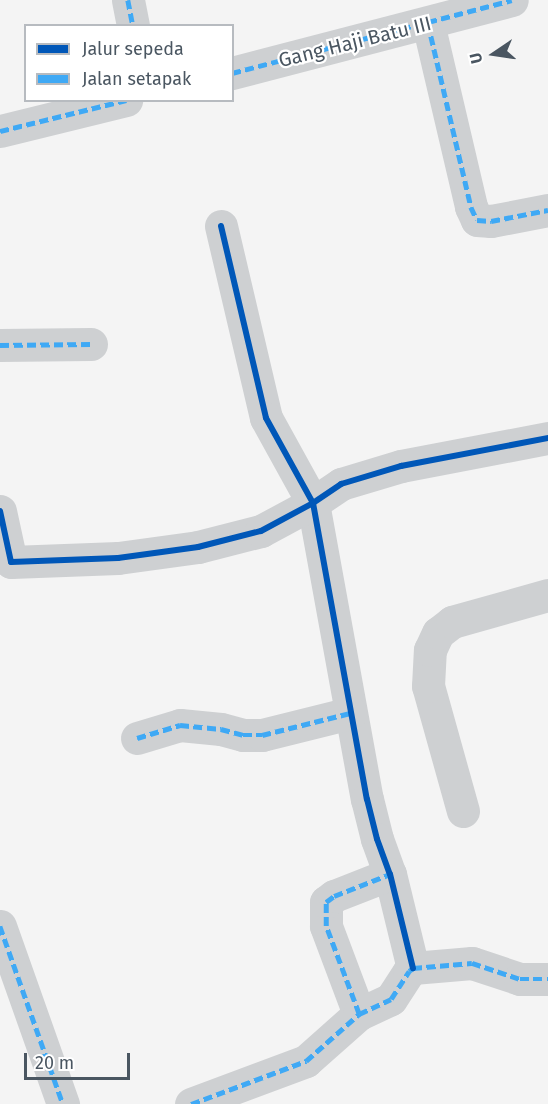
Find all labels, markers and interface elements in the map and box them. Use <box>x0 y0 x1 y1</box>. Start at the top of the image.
street label: Gang Haji Batu III <box>276 11 434 73</box>
legend <box>24 24 234 102</box>
north arrow <box>464 24 524 84</box>
text: Jalur sepeda <box>82 38 184 60</box>
text: U <box>466 51 486 65</box>
text: Jalan setapak <box>82 68 191 90</box>
scale bar <box>27 1041 134 1079</box>
text: 20 m <box>35 1052 74 1074</box>

